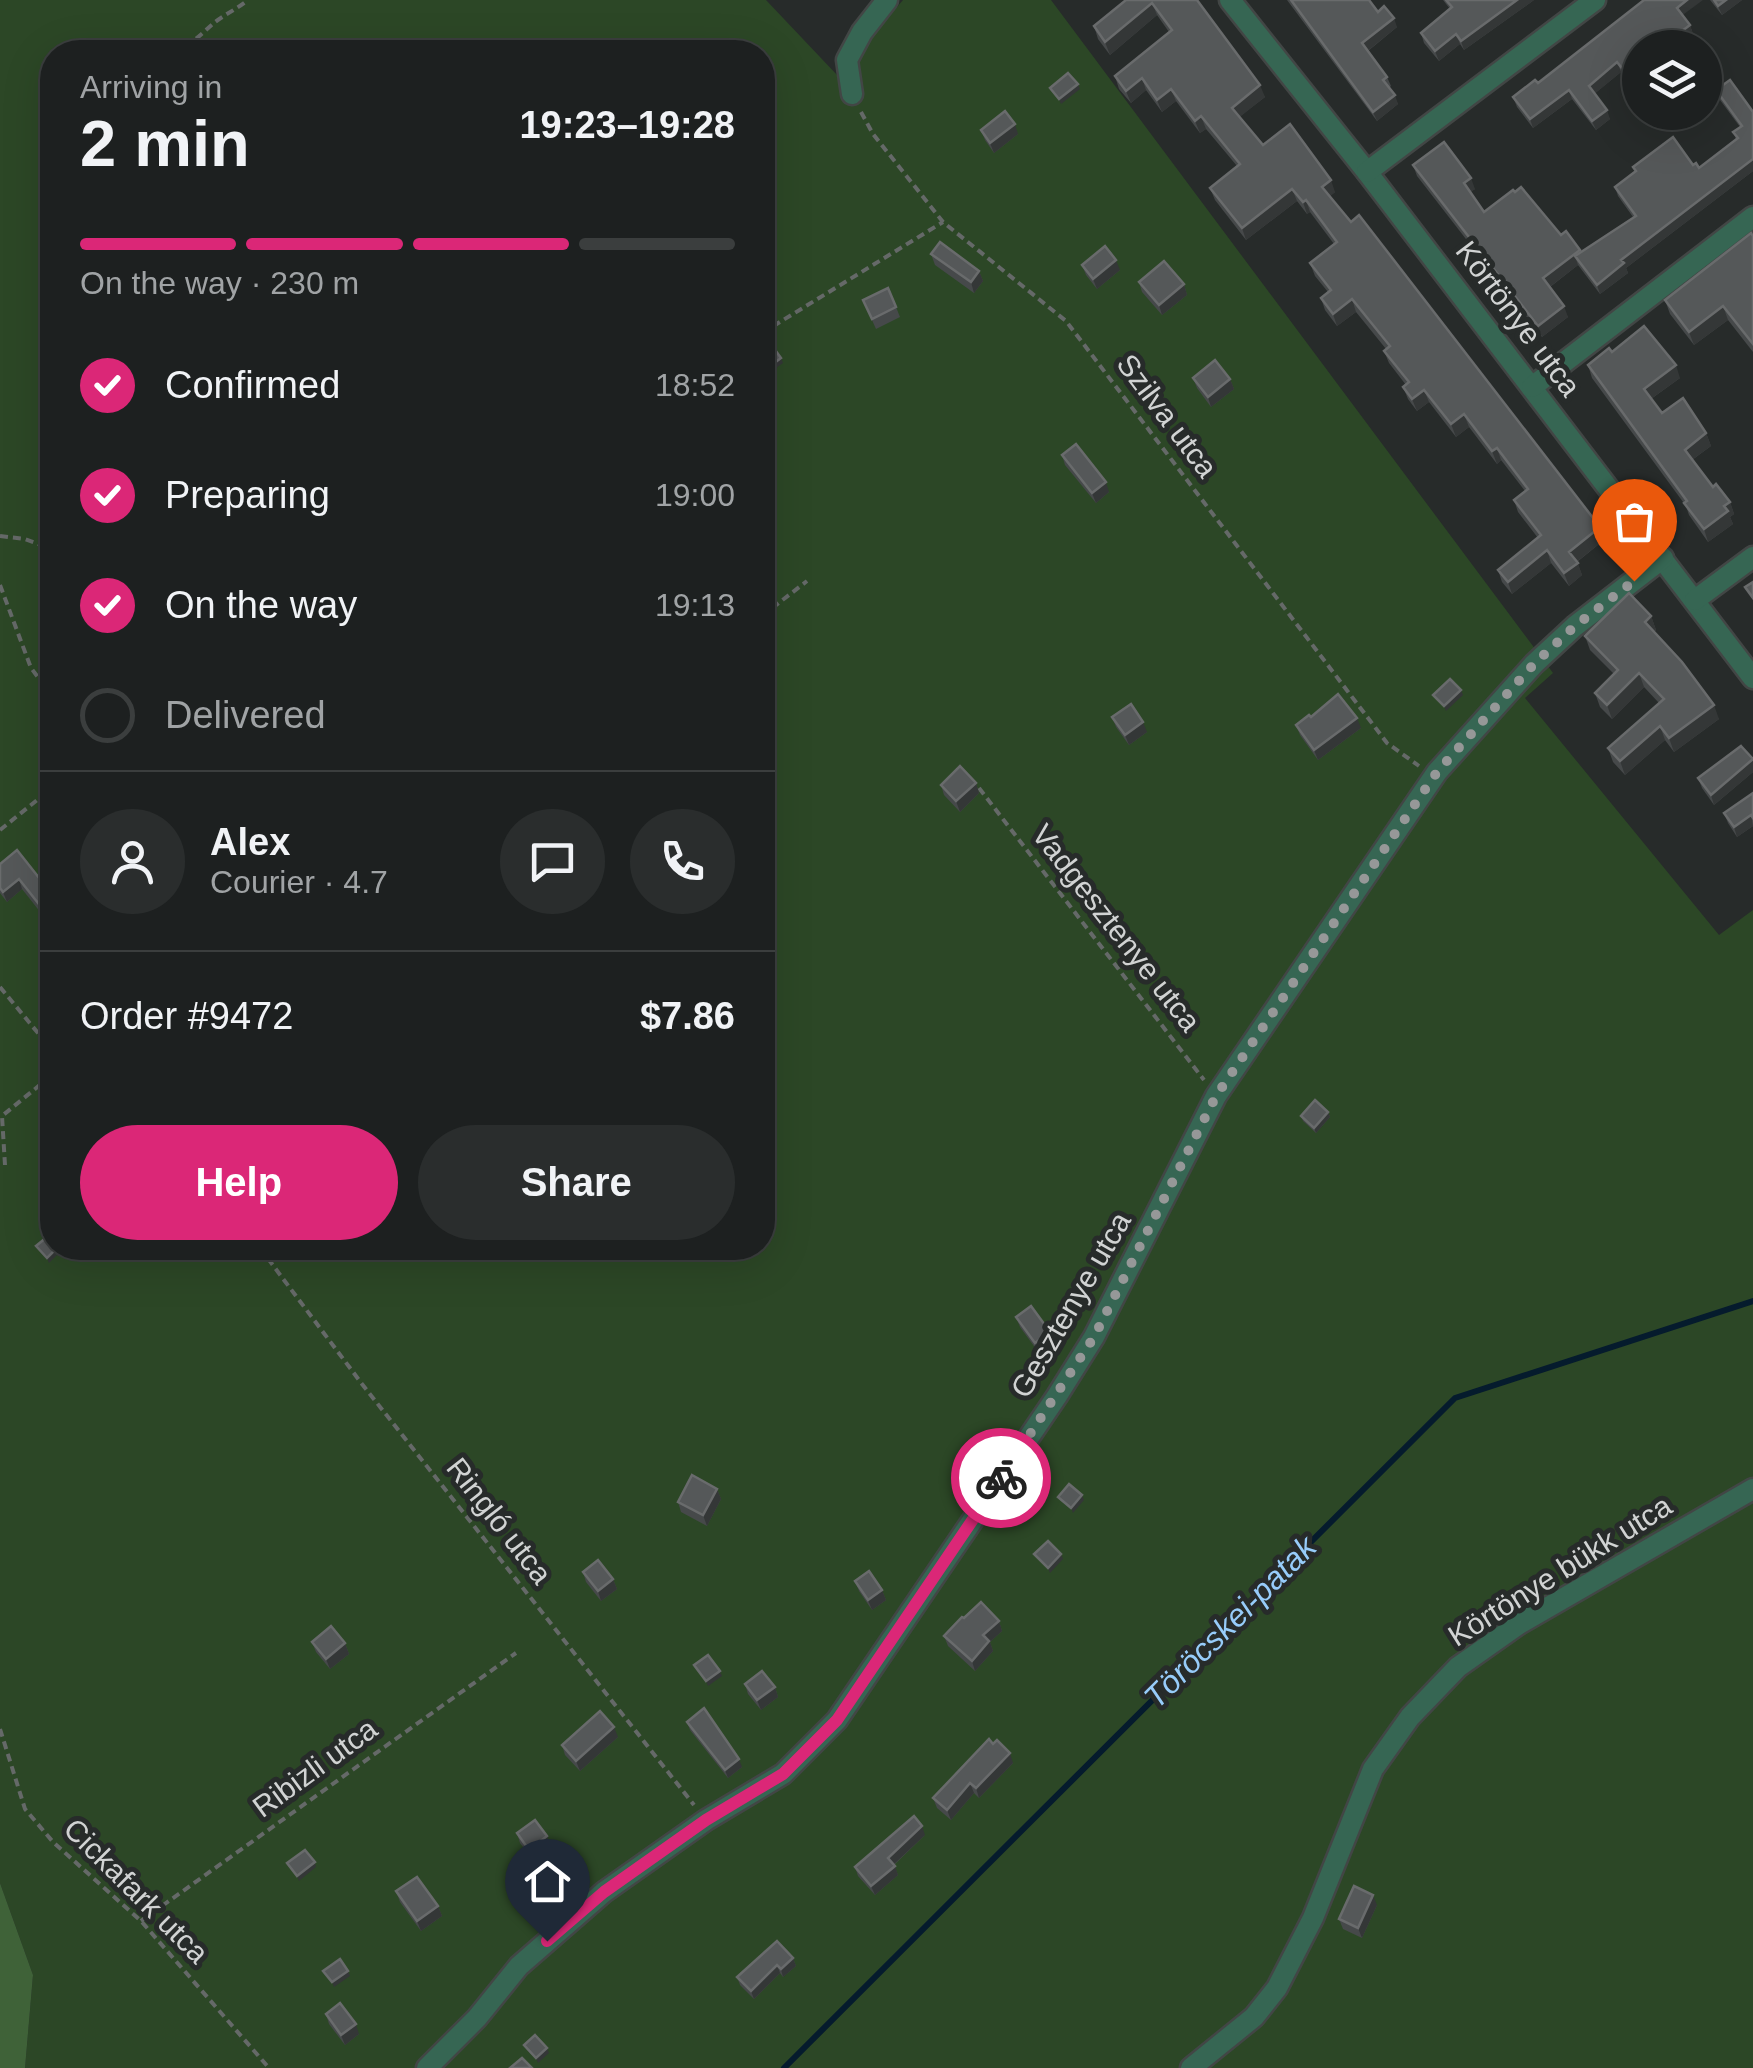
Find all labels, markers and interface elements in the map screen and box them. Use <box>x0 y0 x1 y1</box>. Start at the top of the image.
map controls <box>1622 30 1722 130</box>
button: layers <box>1622 30 1722 130</box>
text: Arriving in <box>80 69 222 105</box>
text: 19:23–19:28 <box>519 104 735 146</box>
text: 2 min <box>80 107 250 180</box>
street label: Körtönye utca <box>1450 235 1587 403</box>
text: On the way · 230 m <box>80 265 359 301</box>
street label: Szilva utca <box>1111 348 1224 484</box>
icon: check <box>80 358 135 413</box>
text: Confirmed <box>165 364 340 406</box>
text: 18:52 <box>655 367 735 403</box>
icon: check <box>80 468 135 523</box>
text: Preparing <box>165 474 330 516</box>
text: 19:00 <box>655 477 735 513</box>
pin <box>1592 479 1677 582</box>
icon: bag <box>1607 494 1662 549</box>
icon: check <box>80 578 135 633</box>
text: On the way <box>165 584 357 626</box>
text: 19:13 <box>655 587 735 623</box>
text: Delivered <box>165 694 326 736</box>
button: person <box>80 809 185 914</box>
button: chat <box>500 809 605 914</box>
button: phone <box>630 809 735 914</box>
street label: Vadgesztenye utca <box>1026 818 1207 1038</box>
text: Alex <box>210 821 290 863</box>
text: Courier · 4.7 <box>210 864 388 900</box>
text: Order #9472 <box>80 995 293 1037</box>
text: $7.86 <box>640 995 735 1037</box>
button: Help <box>80 1125 398 1240</box>
button: Share <box>418 1125 735 1240</box>
street label: Gesztenye utca <box>1004 1206 1137 1403</box>
courier <box>951 1428 1051 1528</box>
street label: Ringló utca <box>440 1451 559 1590</box>
icon: bike <box>974 1451 1029 1506</box>
street label: Körtönye bükk utca <box>1442 1488 1678 1653</box>
water label: Töröcskei-patak <box>1137 1527 1325 1715</box>
street label: Ribizli utca <box>246 1711 383 1824</box>
street label: Cickafark utca <box>57 1812 215 1970</box>
pin <box>505 1839 590 1942</box>
icon: home <box>520 1854 575 1909</box>

